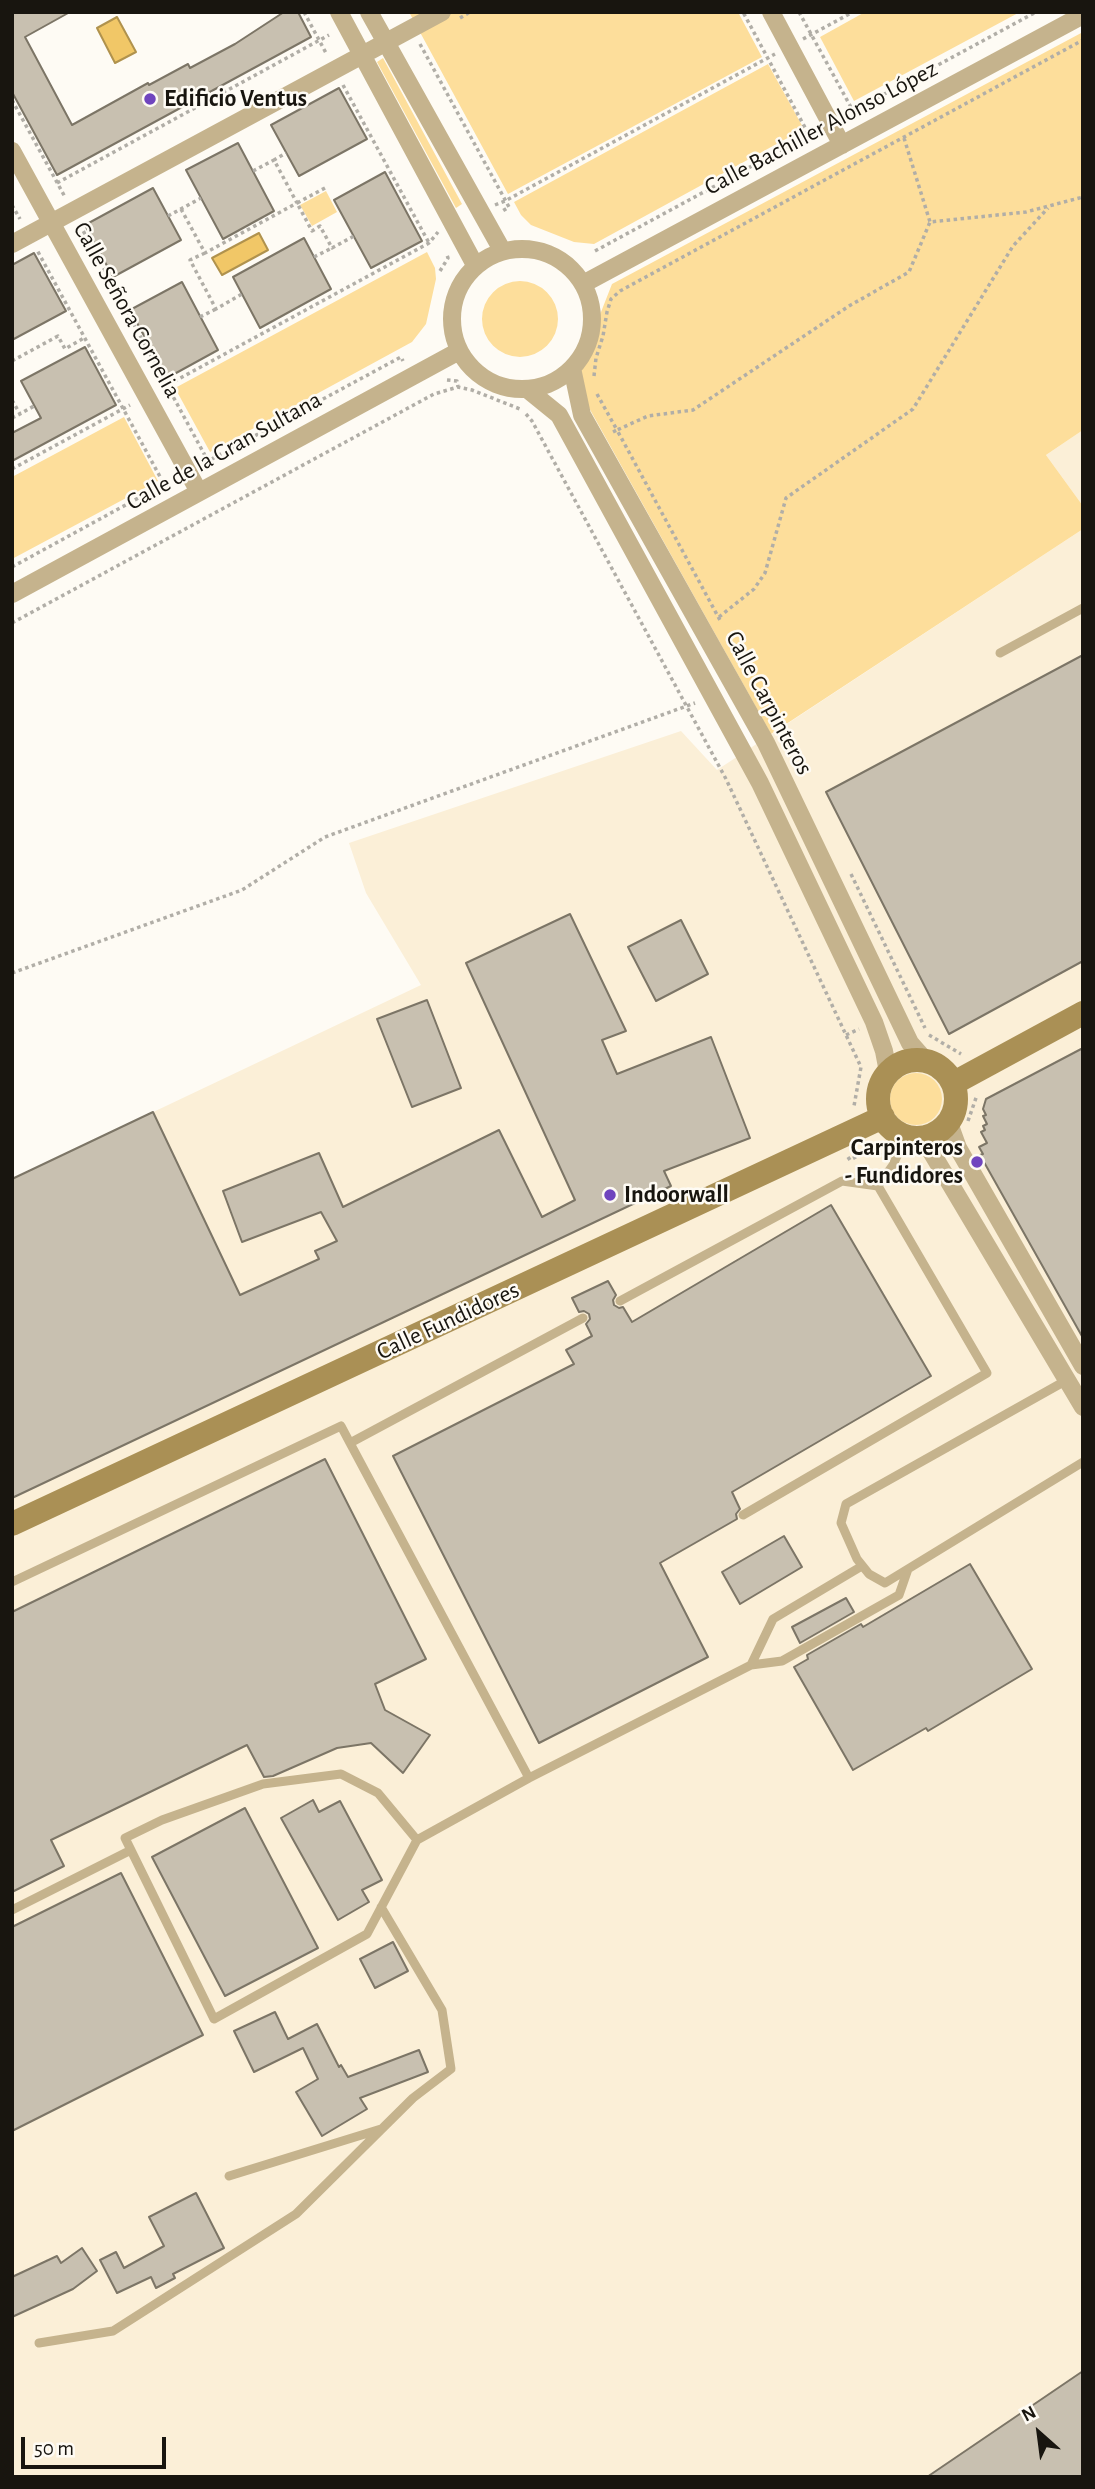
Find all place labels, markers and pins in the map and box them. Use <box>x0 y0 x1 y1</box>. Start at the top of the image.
place label: Edificio Ventus <box>164 85 307 113</box>
marker: Edificio Ventus <box>142 91 158 107</box>
place label: Carpinteros - Fundidores <box>845 1134 963 1190</box>
marker: Carpinteros - Fundidores <box>969 1154 985 1170</box>
place label: Indoorwall <box>624 1181 729 1209</box>
marker: Indoorwall <box>602 1187 618 1203</box>

